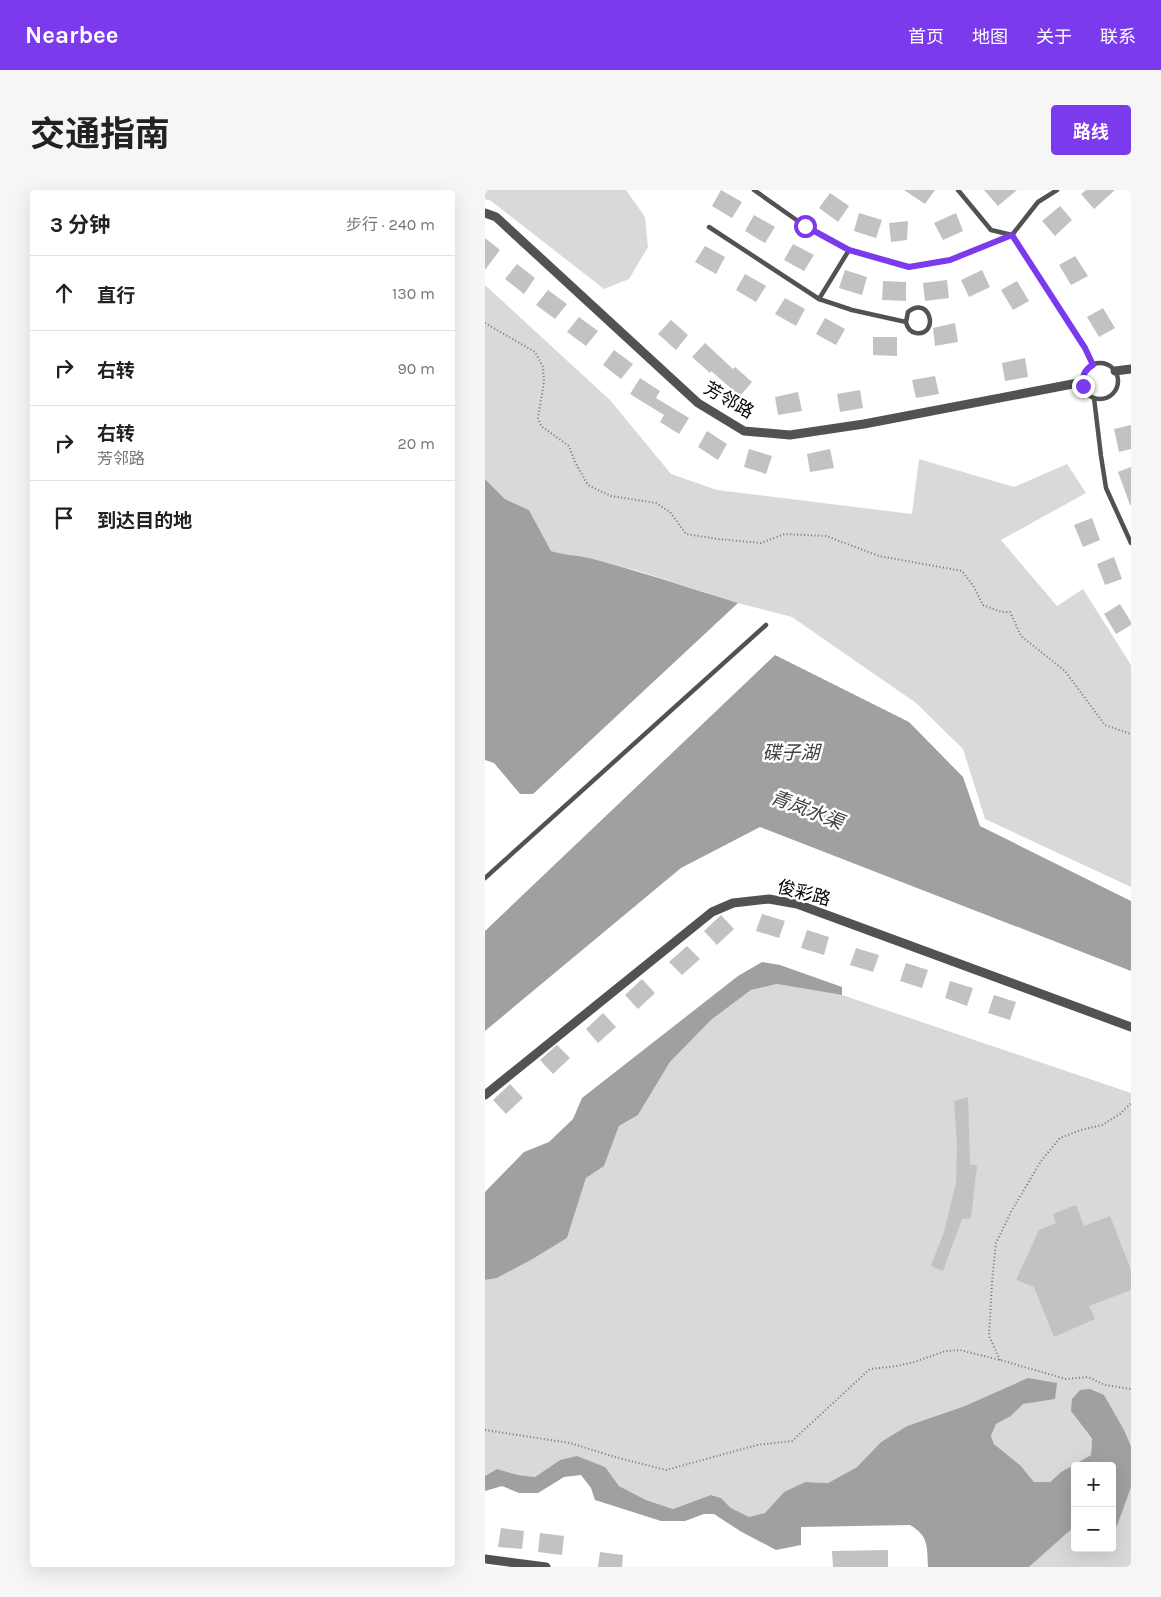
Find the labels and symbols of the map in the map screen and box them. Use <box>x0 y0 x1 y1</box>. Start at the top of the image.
route start <box>794 215 817 238</box>
route end <box>1072 375 1095 398</box>
street label: 芳邻路 <box>700 377 758 423</box>
water label: 碟子湖 <box>762 742 822 764</box>
water label: 青岚水渠 <box>768 786 849 835</box>
street label: 俊彩路 <box>775 875 833 911</box>

